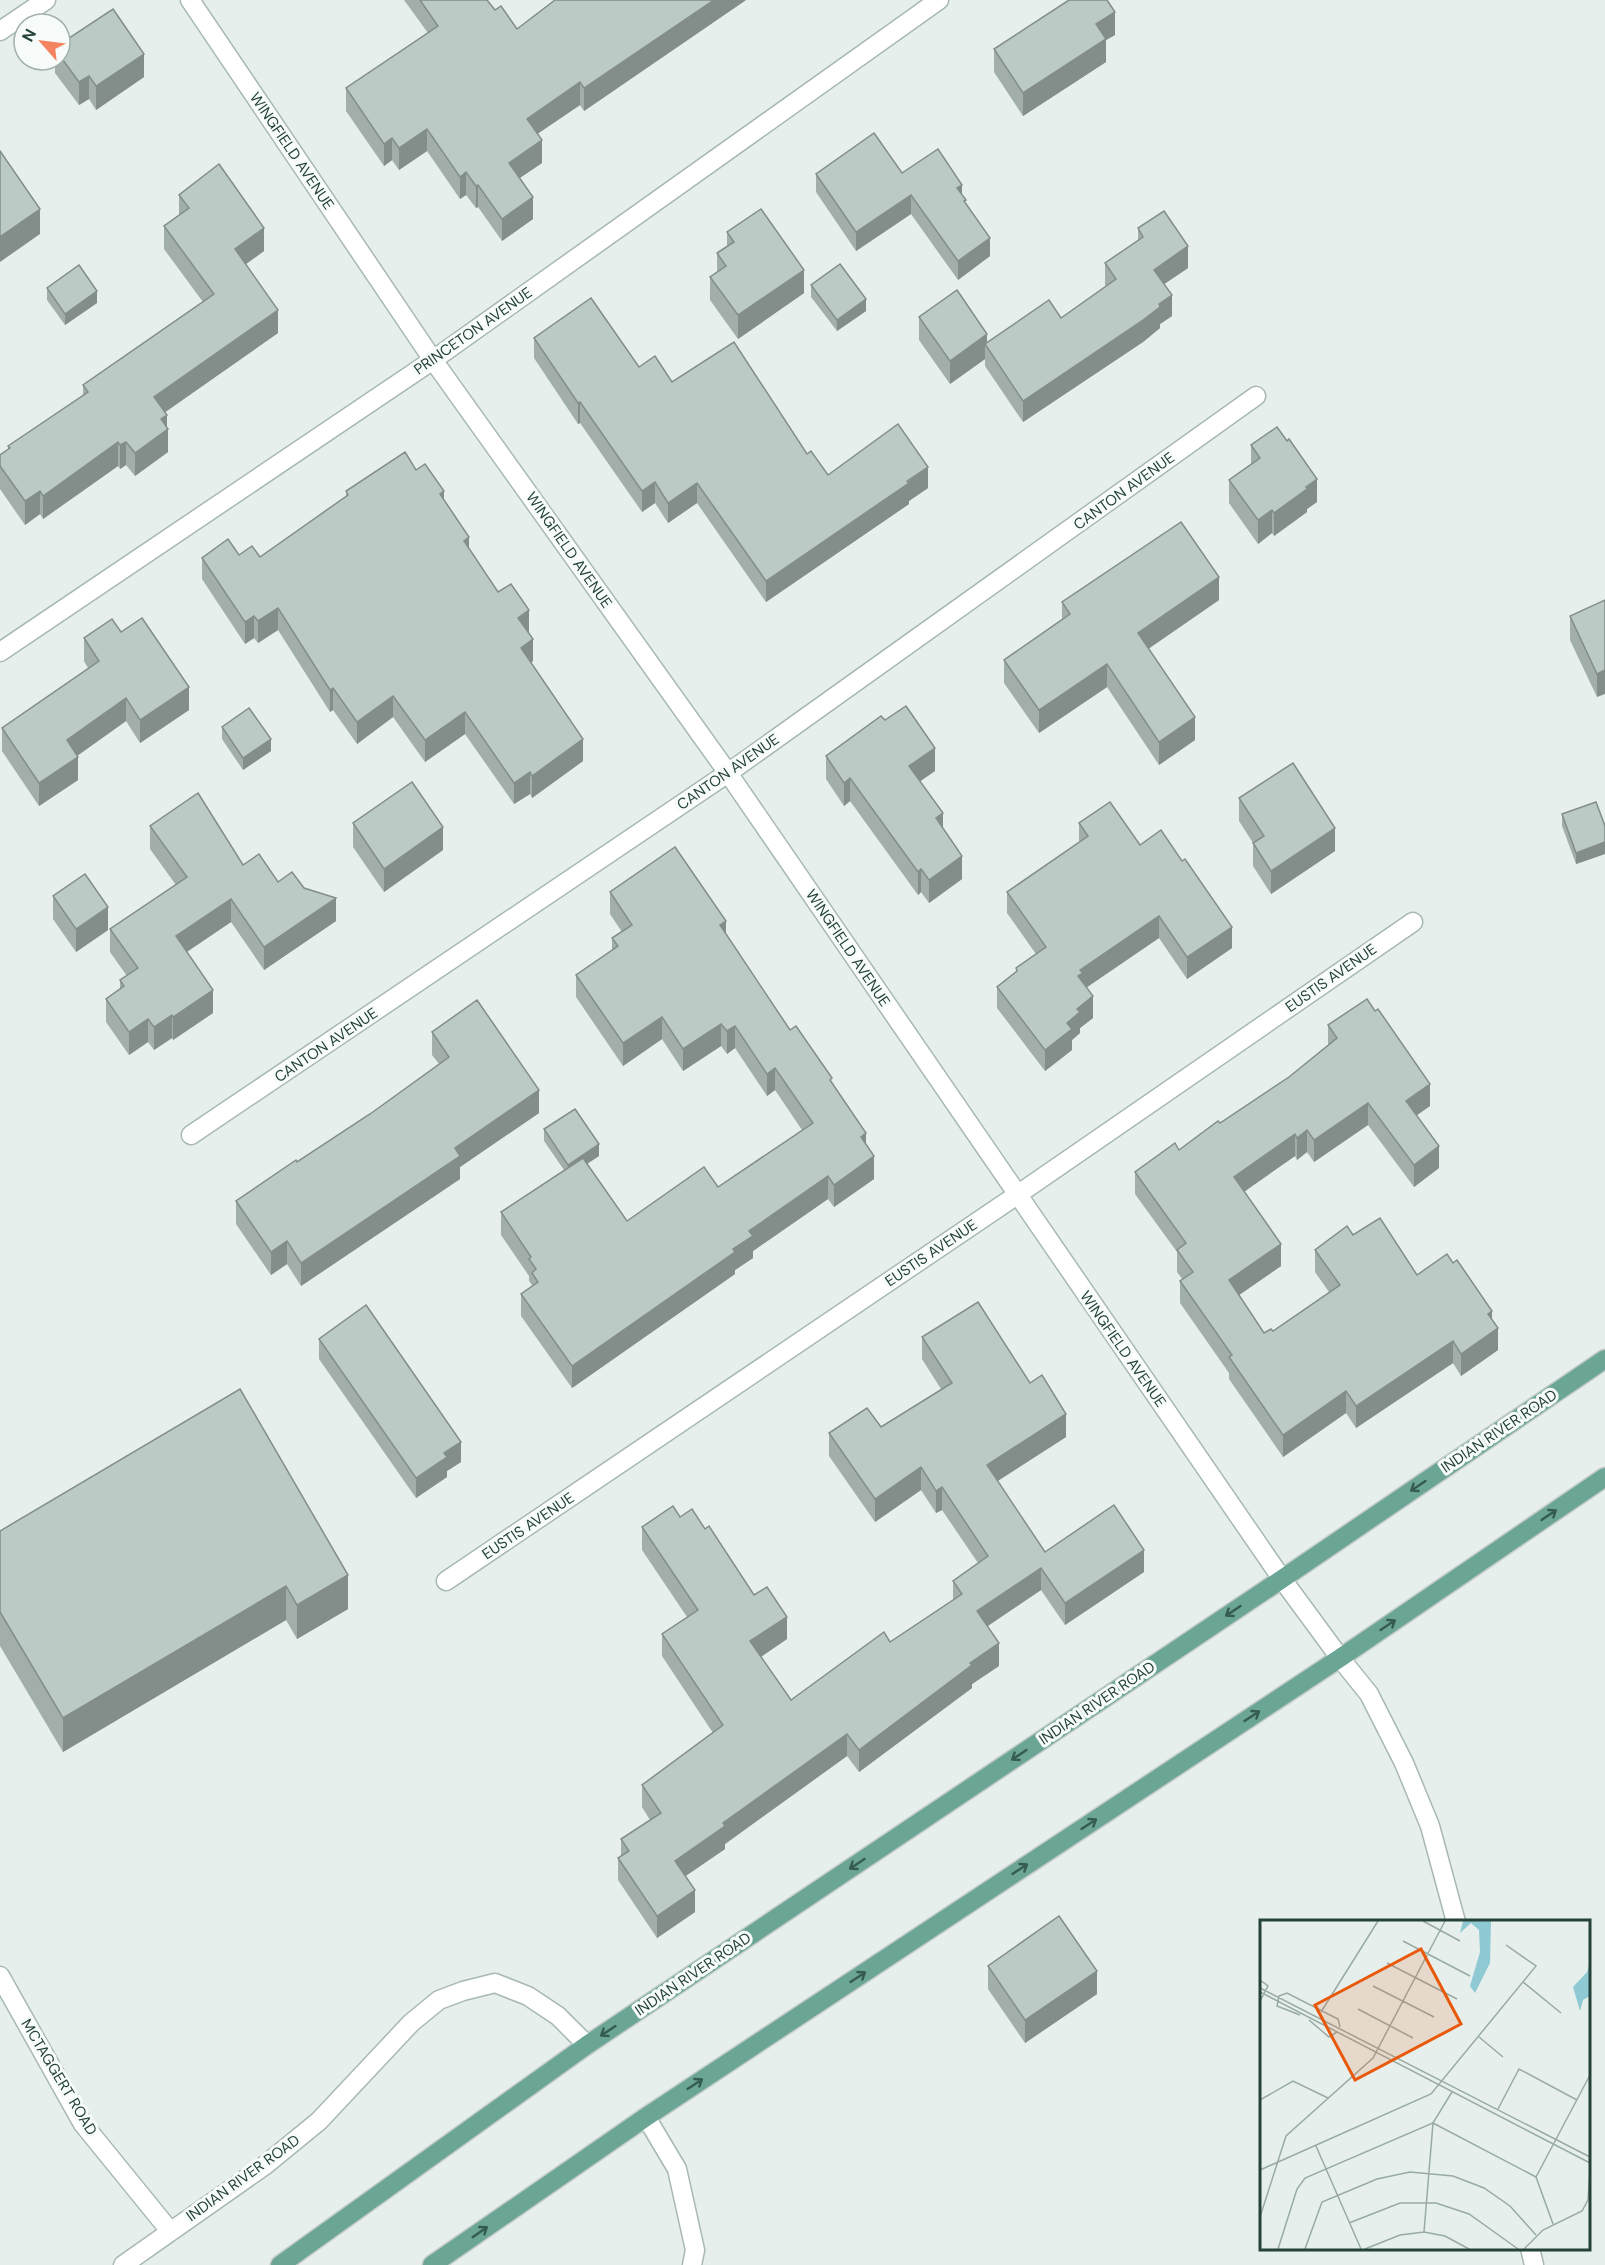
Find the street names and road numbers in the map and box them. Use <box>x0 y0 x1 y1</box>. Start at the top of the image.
street label: WINGFIELD AVENUE <box>245 88 339 214</box>
street label: PRINCETON AVENUE <box>410 283 536 379</box>
street label: CANTON AVENUE <box>1069 448 1179 534</box>
street label: WINGFIELD AVENUE <box>521 488 617 612</box>
street label: CANTON AVENUE <box>673 729 783 815</box>
street label: WINGFIELD AVENUE <box>801 885 895 1011</box>
street label: EUSTIS AVENUE <box>1281 939 1381 1017</box>
street label: CANTON AVENUE <box>271 1003 381 1087</box>
street label: EUSTIS AVENUE <box>881 1215 981 1291</box>
street label: WINGFIELD AVENUE <box>1075 1287 1171 1411</box>
street label: INDIAN RIVER ROAD <box>1437 1385 1561 1477</box>
street label: EUSTIS AVENUE <box>478 1488 578 1564</box>
street label: INDIAN RIVER ROAD <box>1035 1657 1159 1749</box>
street label: INDIAN RIVER ROAD <box>631 1928 755 2020</box>
street label: MCTAGGERT ROAD <box>16 2015 102 2139</box>
street label: INDIAN RIVER ROAD <box>182 2130 304 2226</box>

